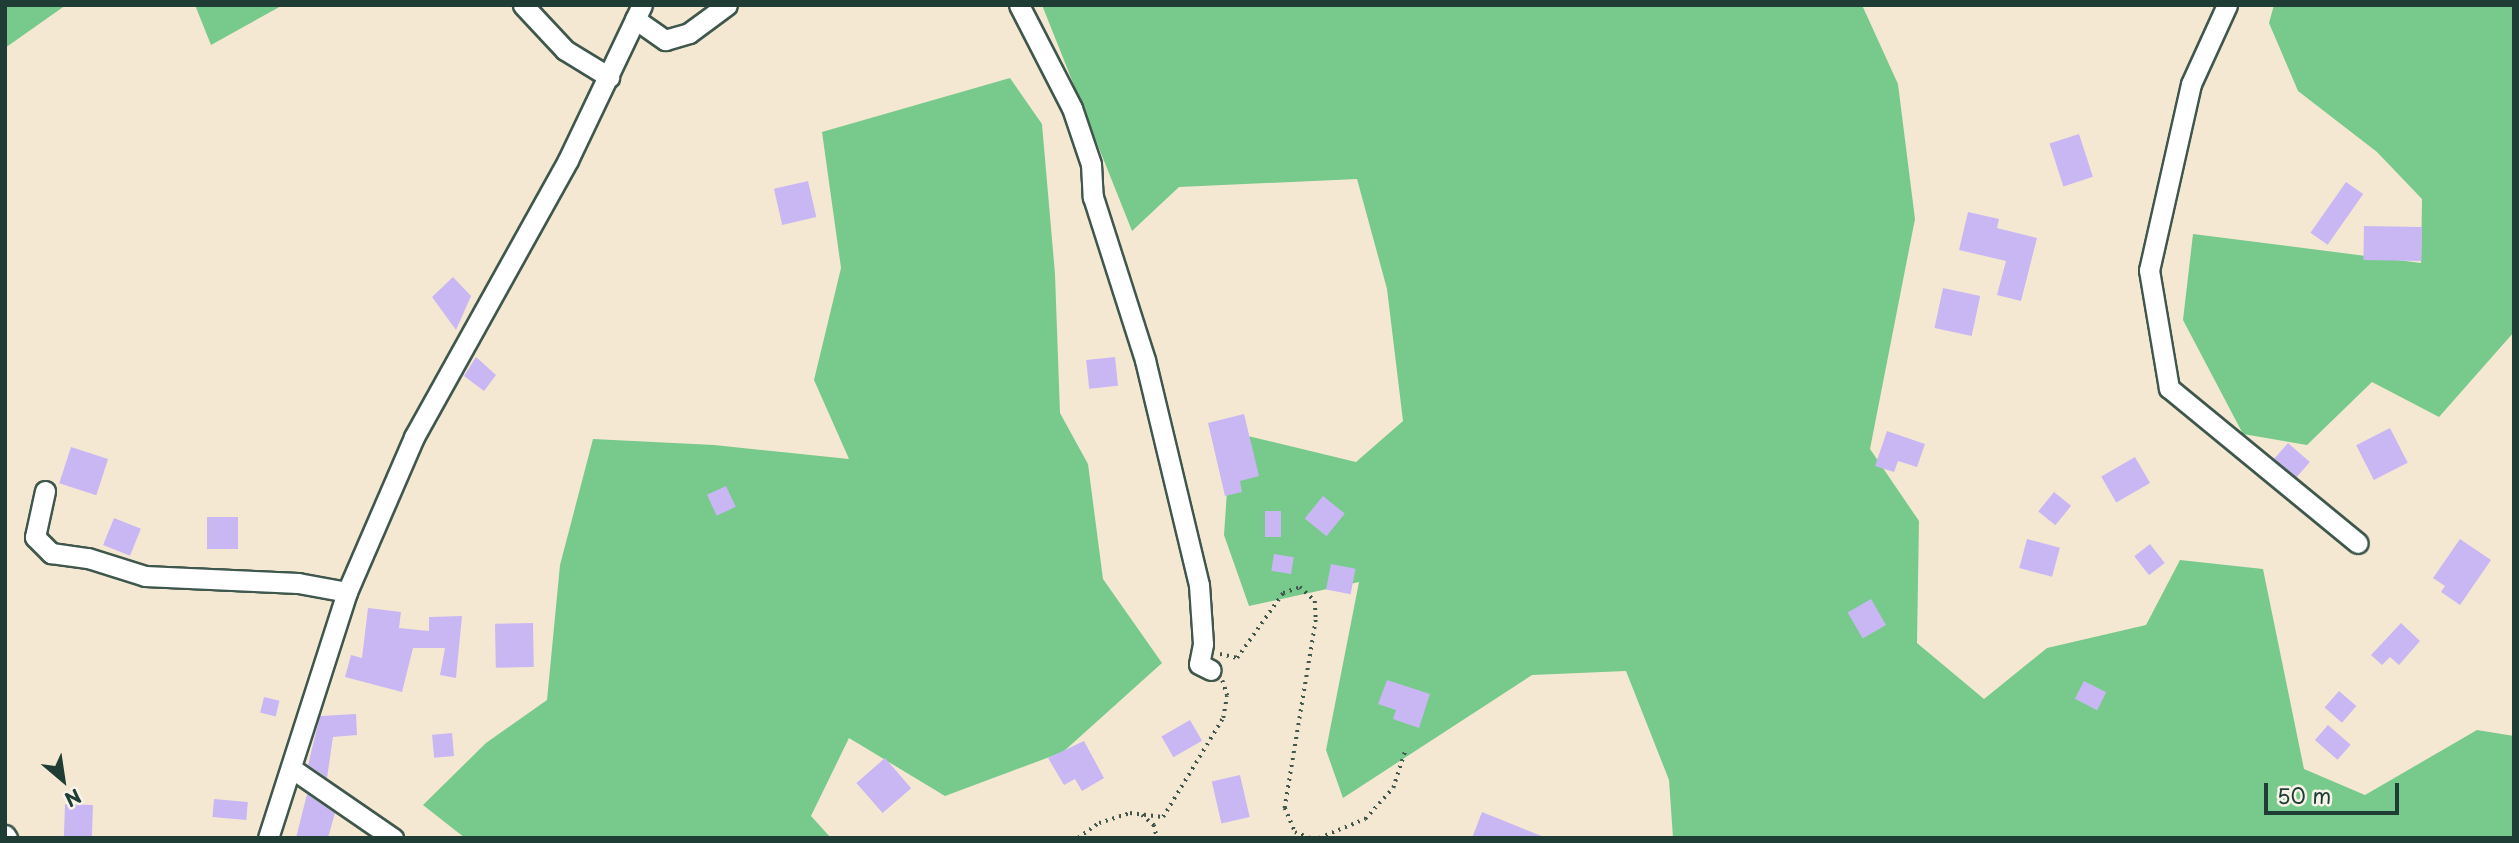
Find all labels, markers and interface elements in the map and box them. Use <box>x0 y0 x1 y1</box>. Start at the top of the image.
north arrow <box>28 745 98 815</box>
scale bar <box>2267 770 2402 814</box>
text: 50 m <box>2277 779 2331 811</box>
text: N <box>60 782 87 814</box>

